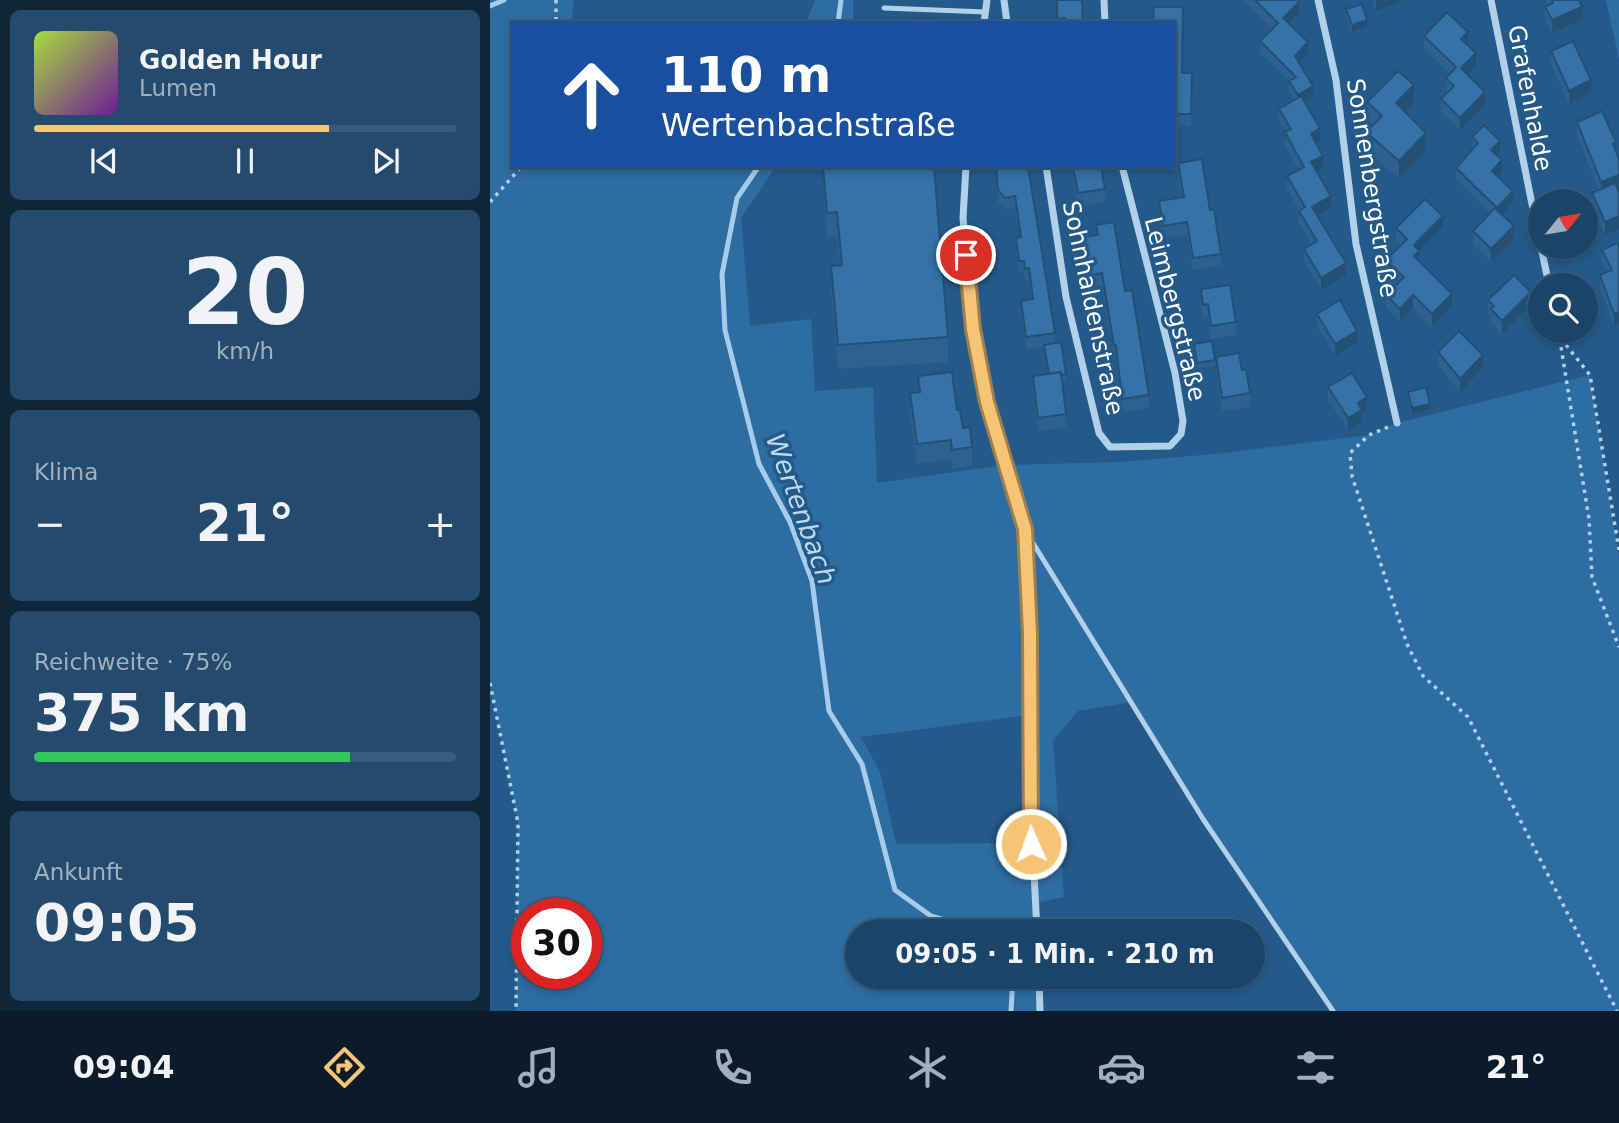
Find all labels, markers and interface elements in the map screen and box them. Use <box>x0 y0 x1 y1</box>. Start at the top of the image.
street label: Grafenhalde <box>1502 23 1558 173</box>
text: Golden Hour <box>139 45 322 75</box>
text: 110 m <box>661 47 831 104</box>
icon: ahead <box>546 49 637 140</box>
text: Lumen <box>139 75 217 101</box>
street label: Sonnenbergstraße <box>1341 76 1403 300</box>
text: Wertenbachstraße <box>661 106 956 144</box>
icon: previous <box>85 142 123 180</box>
icon: pause <box>226 142 264 180</box>
icon: next <box>367 142 405 180</box>
north arrow <box>1528 189 1598 259</box>
map controls <box>1528 189 1598 343</box>
street label: Sohnhaldenstraße <box>1057 198 1129 418</box>
street label: Leimbergstraße <box>1139 214 1211 404</box>
pin <box>936 225 996 285</box>
icon: arrive <box>947 236 985 274</box>
text: 20 <box>182 240 308 345</box>
button: search <box>1528 273 1598 343</box>
text: km/h <box>216 338 274 364</box>
water label: Wertenbach <box>760 430 842 588</box>
text: Klima <box>34 459 98 485</box>
text: 21° <box>196 493 294 553</box>
text: − <box>34 502 66 546</box>
text: + <box>424 502 456 546</box>
text: Reichweite · 75% <box>34 649 232 675</box>
text: 375 km <box>34 683 249 743</box>
position arrow <box>994 807 1068 881</box>
text: Ankunft <box>34 859 123 885</box>
text: 09:05 <box>34 893 200 953</box>
speed limit sign: 30 <box>511 898 602 989</box>
text: 09:05 · 1 Min. · 210 m <box>895 939 1215 969</box>
icon: directions <box>320 1043 369 1092</box>
icon: music <box>514 1043 563 1092</box>
icon: phone <box>708 1043 757 1092</box>
icon: climate <box>903 1043 952 1092</box>
icon: car <box>1097 1043 1146 1092</box>
icon: filters <box>1291 1043 1340 1092</box>
text: 09:04 <box>73 1048 175 1086</box>
text: 21° <box>1486 1048 1546 1086</box>

